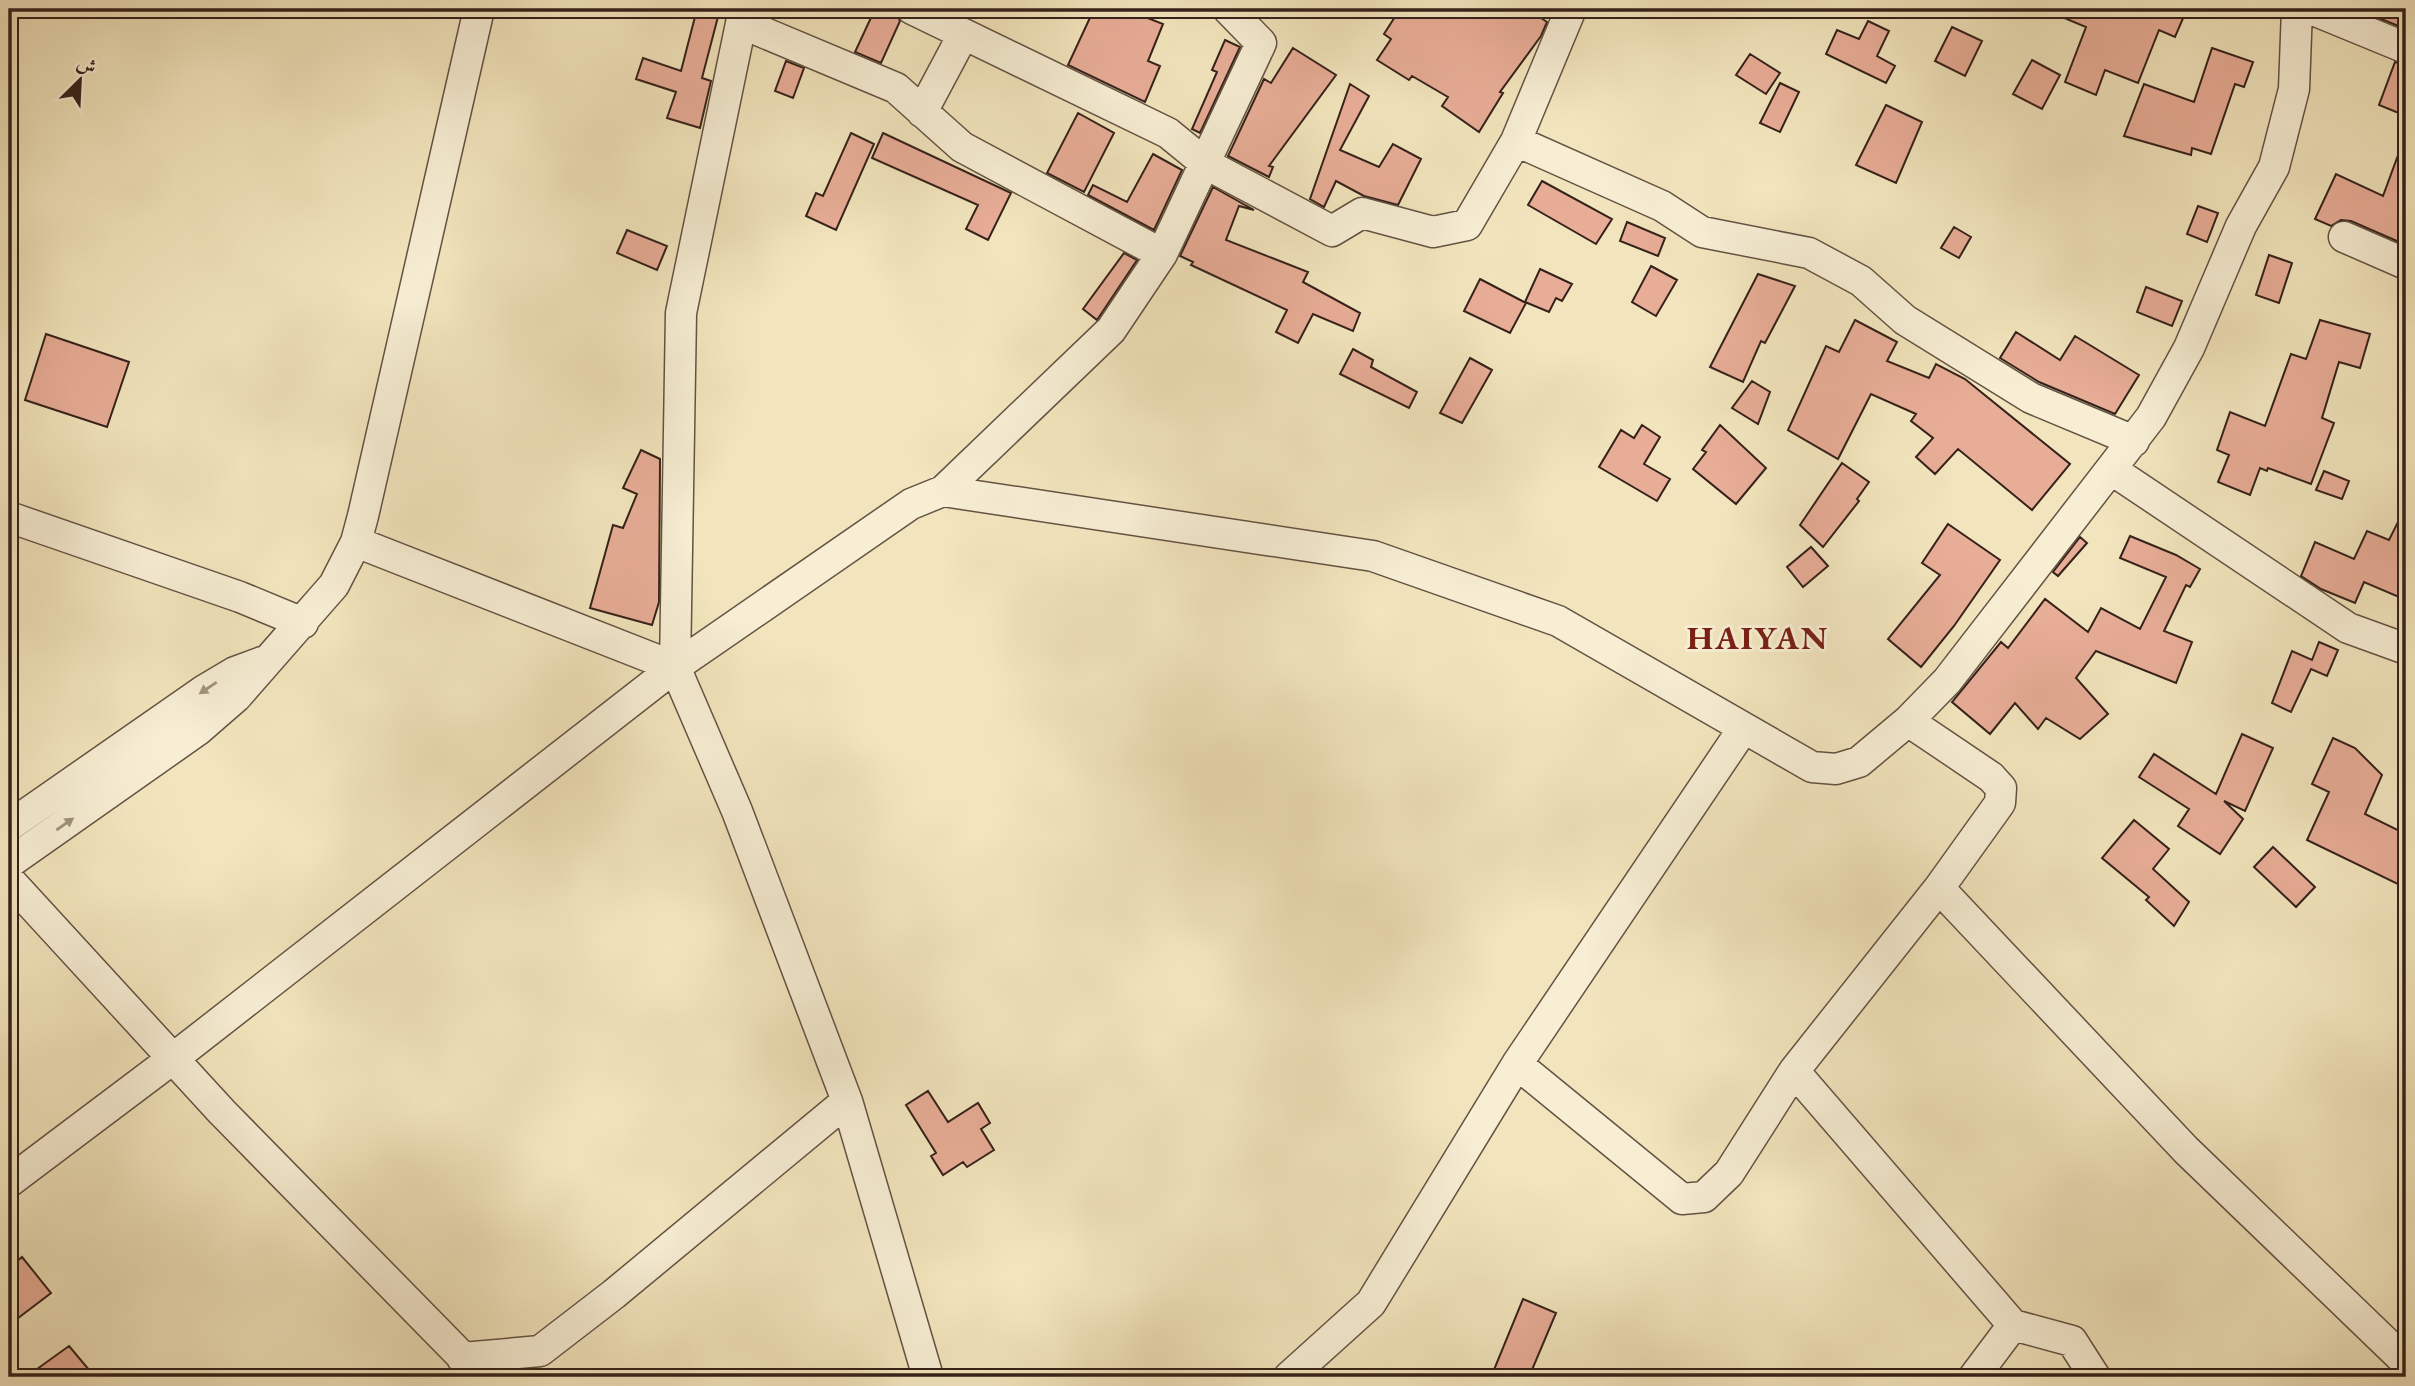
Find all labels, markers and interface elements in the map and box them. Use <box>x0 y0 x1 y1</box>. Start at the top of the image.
north arrow <box>46 46 116 116</box>
text: ش <box>73 50 100 80</box>
district label: HAIYAN <box>1687 616 1829 659</box>
one-way arrow <box>199 681 217 695</box>
one-way arrow <box>56 817 74 831</box>

